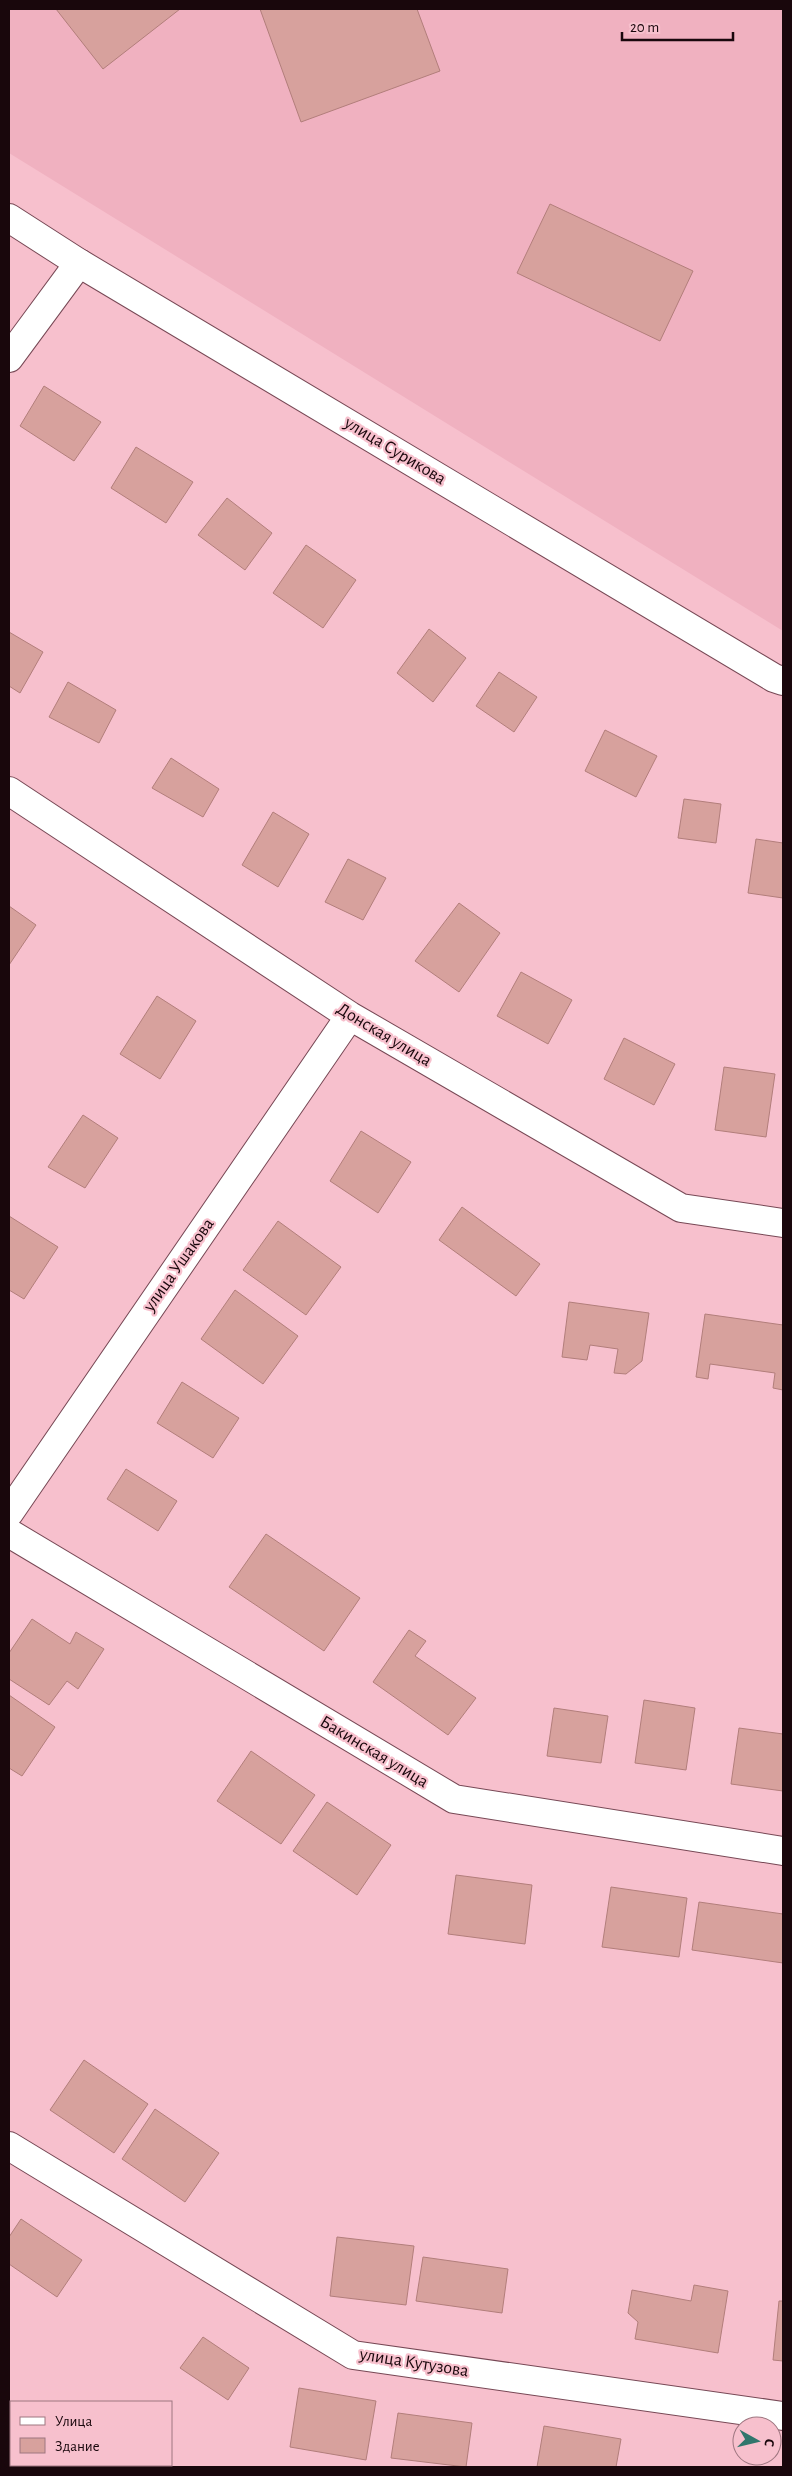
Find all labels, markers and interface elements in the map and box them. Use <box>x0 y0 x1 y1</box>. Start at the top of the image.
scale bar <box>622 10 733 42</box>
text: 20 m <box>630 20 659 35</box>
street label: улица Сурикова <box>340 413 449 488</box>
street label: Донская улица <box>333 1000 435 1070</box>
street label: улица Ушакова <box>140 1215 218 1316</box>
street label: Бакинская улица <box>317 1713 431 1791</box>
street label: улица Кутузова <box>357 2345 470 2380</box>
legend <box>10 2401 172 2466</box>
text: Улица <box>55 2414 92 2429</box>
north arrow <box>732 2416 782 2466</box>
text: С <box>761 2438 776 2448</box>
text: Здание <box>55 2439 100 2454</box>

